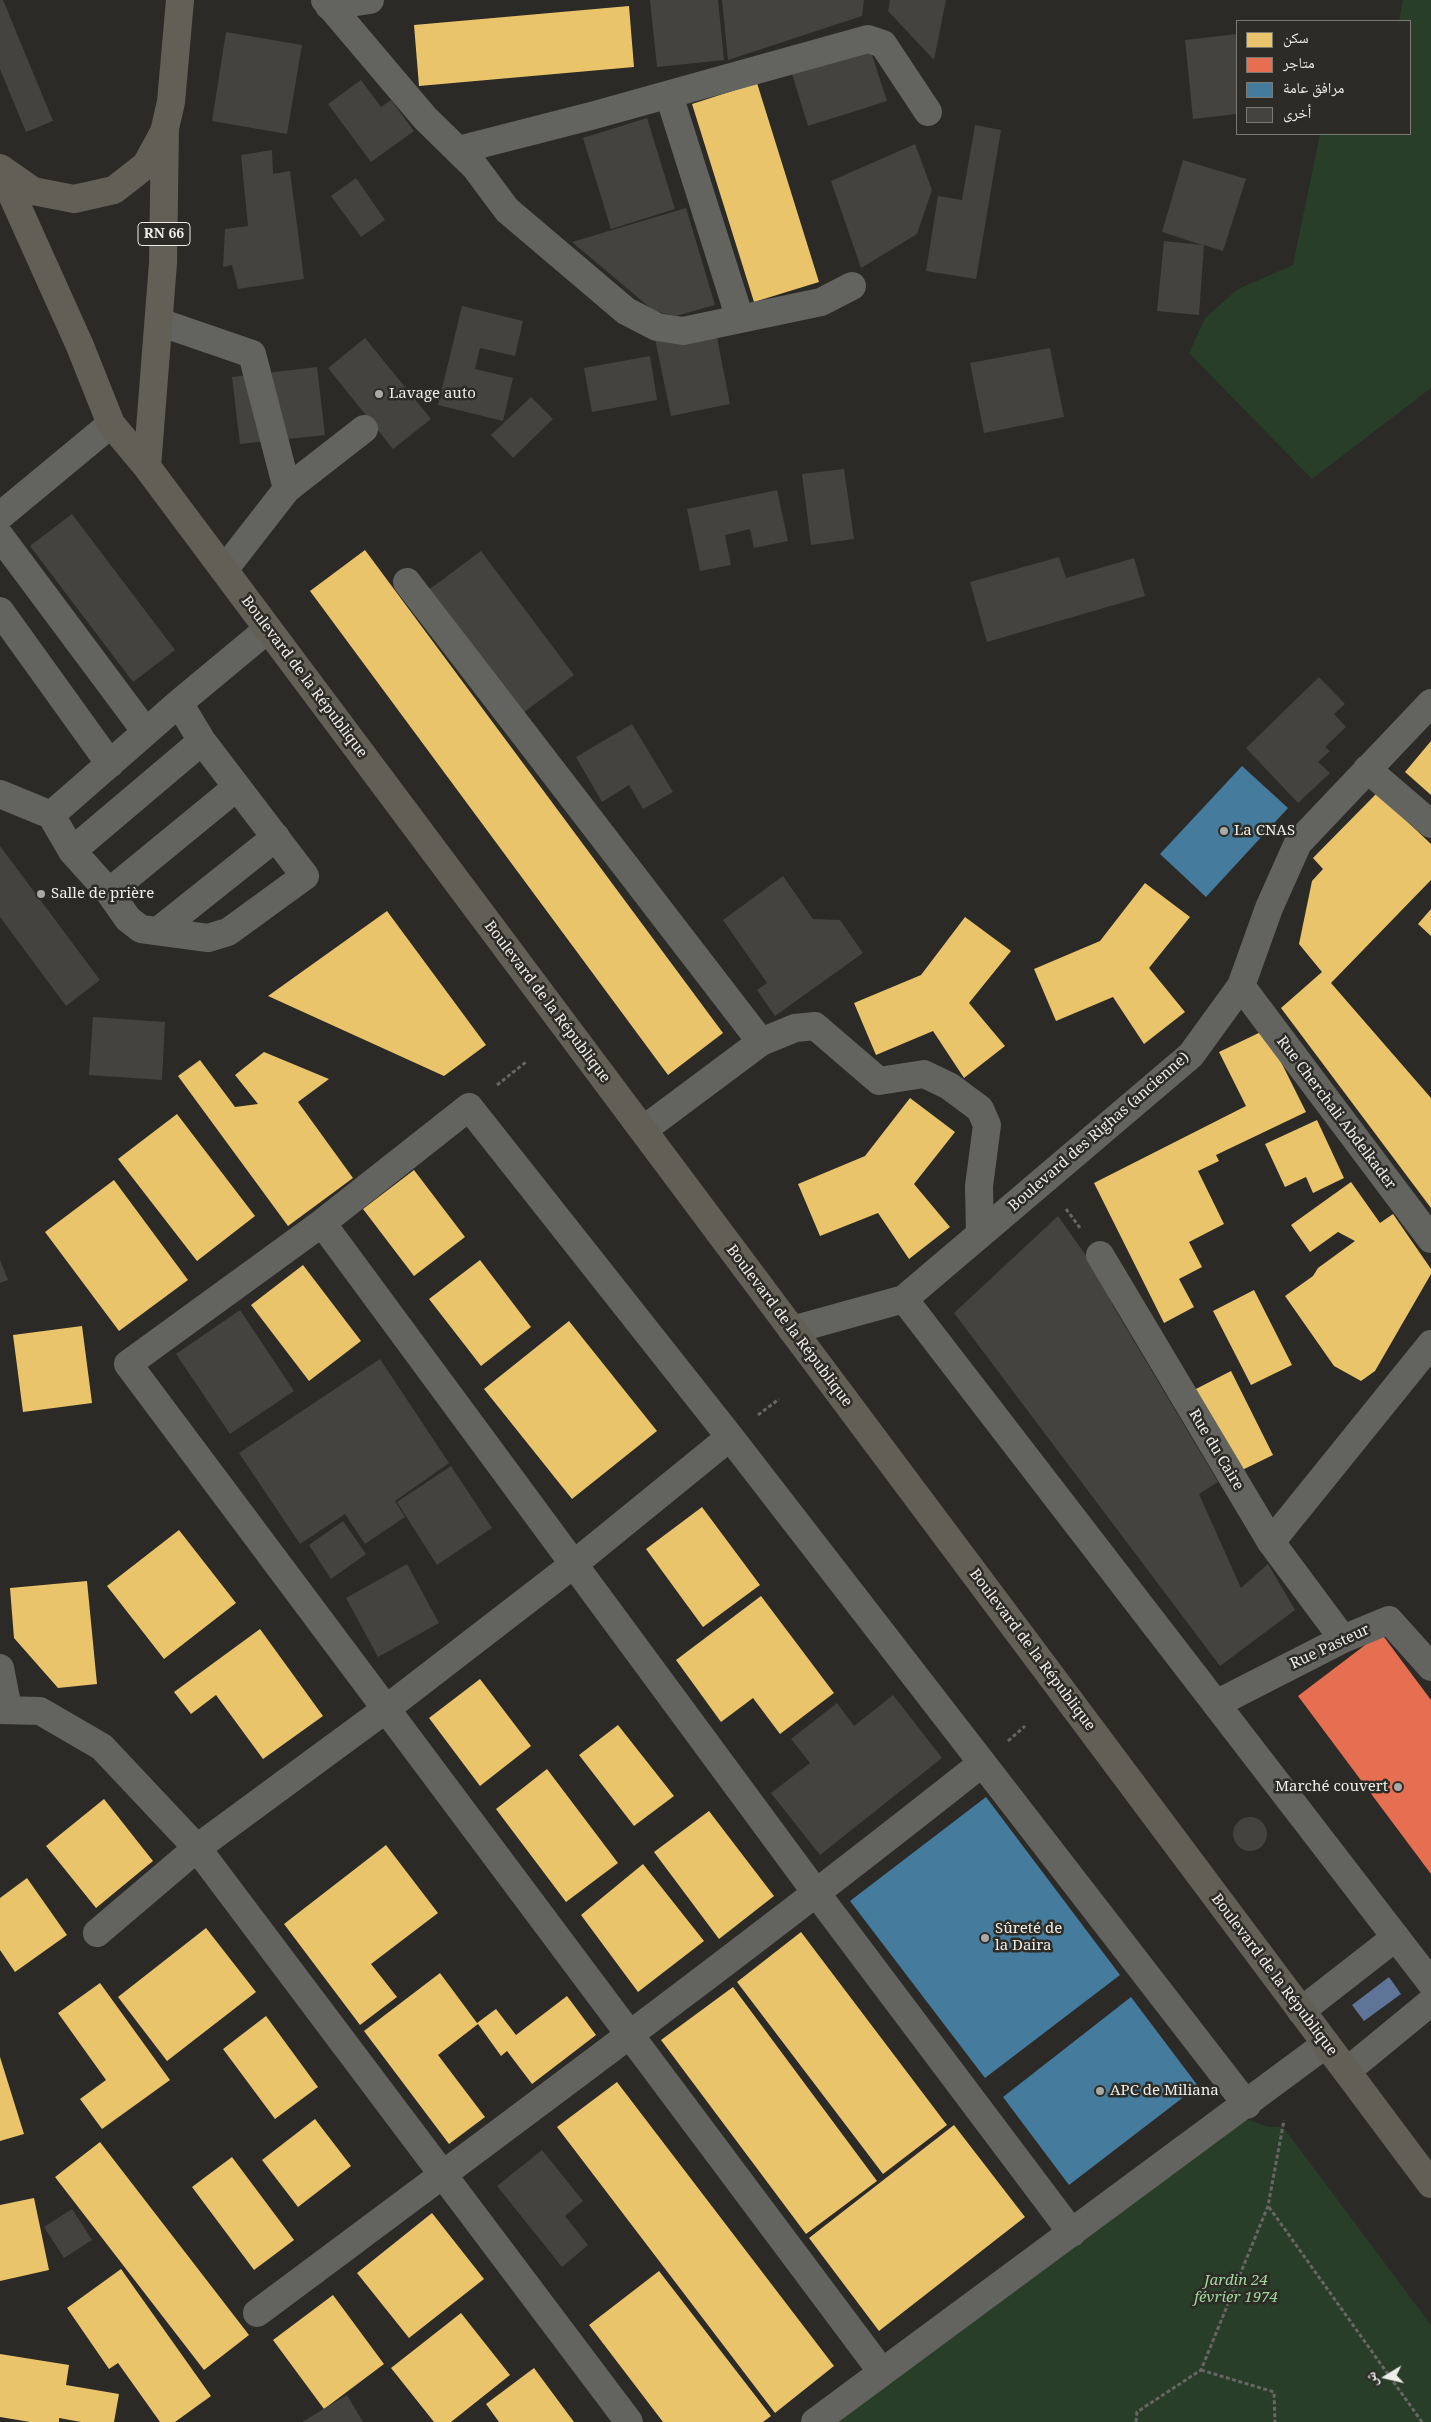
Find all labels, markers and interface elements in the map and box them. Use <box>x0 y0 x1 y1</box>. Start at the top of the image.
legend <box>1236 20 1411 135</box>
text: سكن <box>1283 27 1309 47</box>
text: متاجر <box>1283 52 1315 72</box>
text: مرافق عامة <box>1283 77 1344 97</box>
text: أخرى <box>1283 102 1311 122</box>
road number: RN 66 <box>138 222 190 245</box>
place label: Lavage auto <box>389 385 476 403</box>
marker: Lavage auto <box>373 388 385 400</box>
street label: Boulevard de la République <box>237 592 371 762</box>
place label: La CNAS <box>1234 822 1295 840</box>
marker: La CNAS <box>1218 825 1230 837</box>
place label: Salle de prière <box>51 885 154 903</box>
marker: Salle de prière <box>35 888 47 900</box>
street label: Boulevard de la République <box>480 917 614 1087</box>
street label: Rue Cherchali Abdelkader <box>1273 1033 1399 1193</box>
street label: Boulevard des Righas (ancienne) <box>1005 1049 1193 1215</box>
street label: Boulevard de la République <box>722 1241 856 1411</box>
street label: Rue du Caire <box>1185 1406 1247 1494</box>
street label: Boulevard de la République <box>965 1565 1099 1735</box>
street label: Rue Pasteur <box>1287 1621 1373 1673</box>
place label: Marché couvert <box>1275 1778 1388 1796</box>
marker: Marché couvert <box>1392 1781 1404 1793</box>
street label: Boulevard de la République <box>1207 1890 1341 2060</box>
place label: Sûreté de la Daira <box>995 1920 1062 1955</box>
marker: Sûreté de la Daira <box>979 1932 991 1944</box>
place label: APC de Miliana <box>1110 2082 1219 2100</box>
marker: APC de Miliana <box>1094 2085 1106 2097</box>
park label: Jardin 24 février 1974 <box>1194 2272 1278 2307</box>
north arrow <box>1361 2352 1411 2402</box>
text: ش <box>1360 2371 1381 2388</box>

